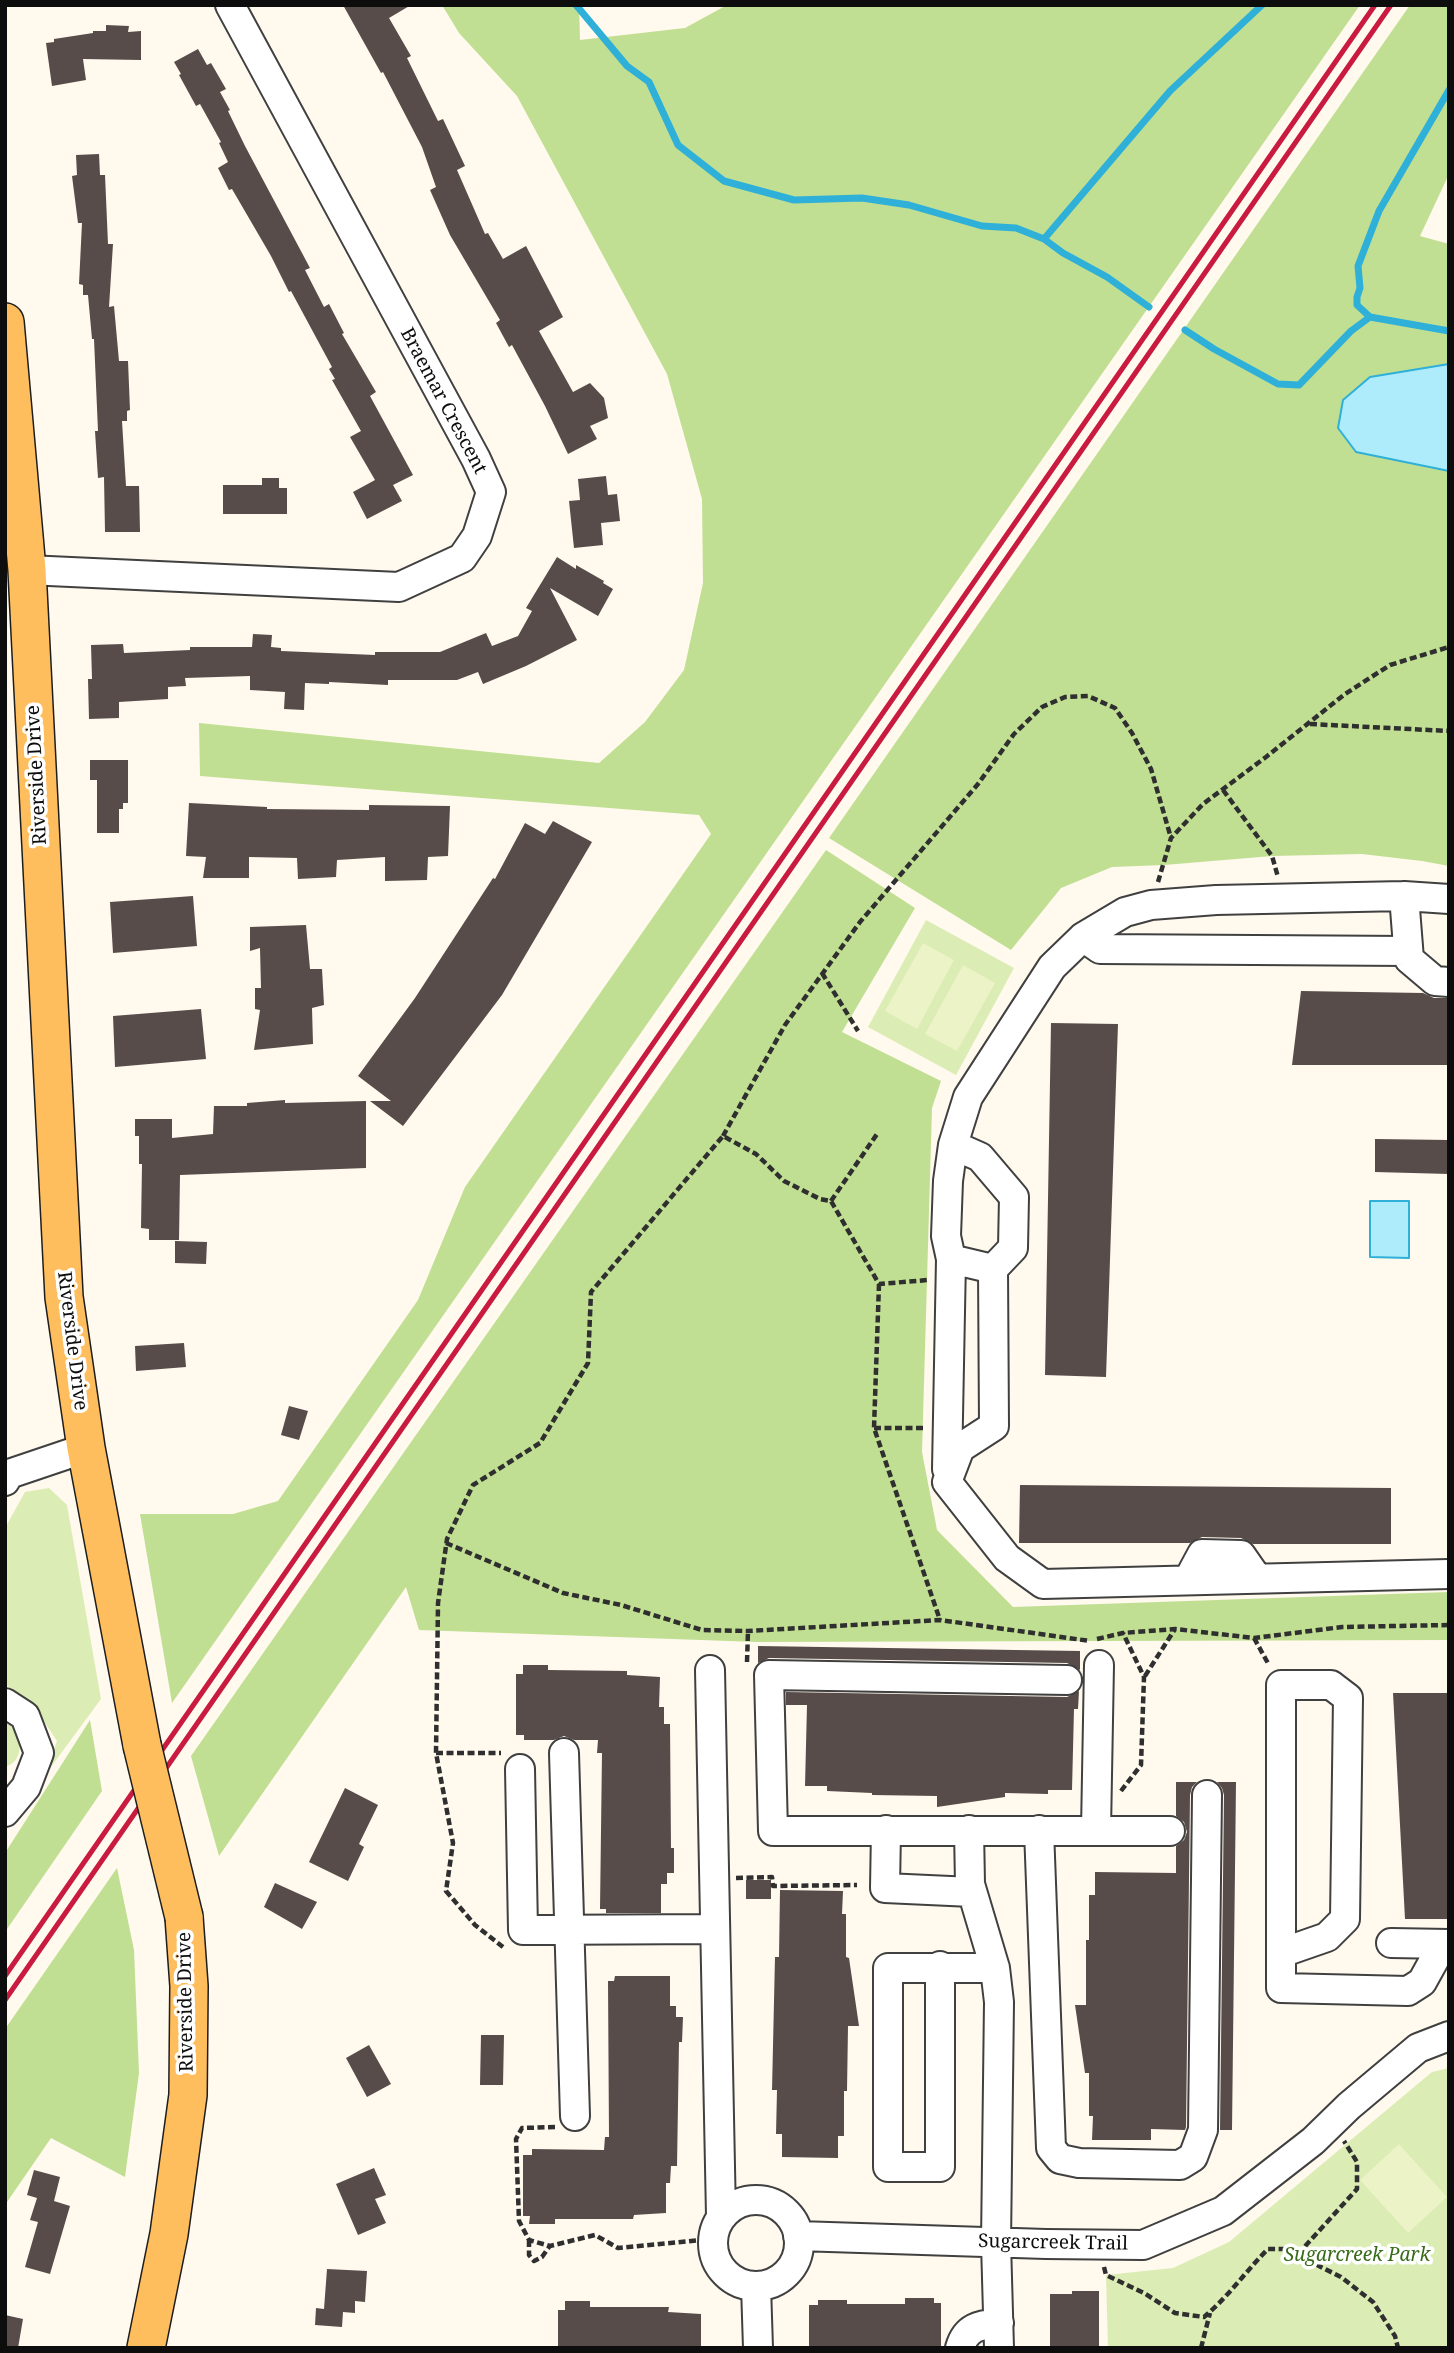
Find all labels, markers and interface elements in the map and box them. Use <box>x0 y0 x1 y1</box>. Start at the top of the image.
street label: Braemar Crescent <box>395 324 491 478</box>
street label: Riverside Drive <box>22 704 52 846</box>
street label: Riverside Drive <box>52 1270 92 1412</box>
street label: Riverside Drive <box>173 1932 199 2072</box>
street label: Sugarcreek Trail <box>978 2230 1128 2256</box>
park label: Sugarcreek Park <box>1284 2245 1430 2267</box>

